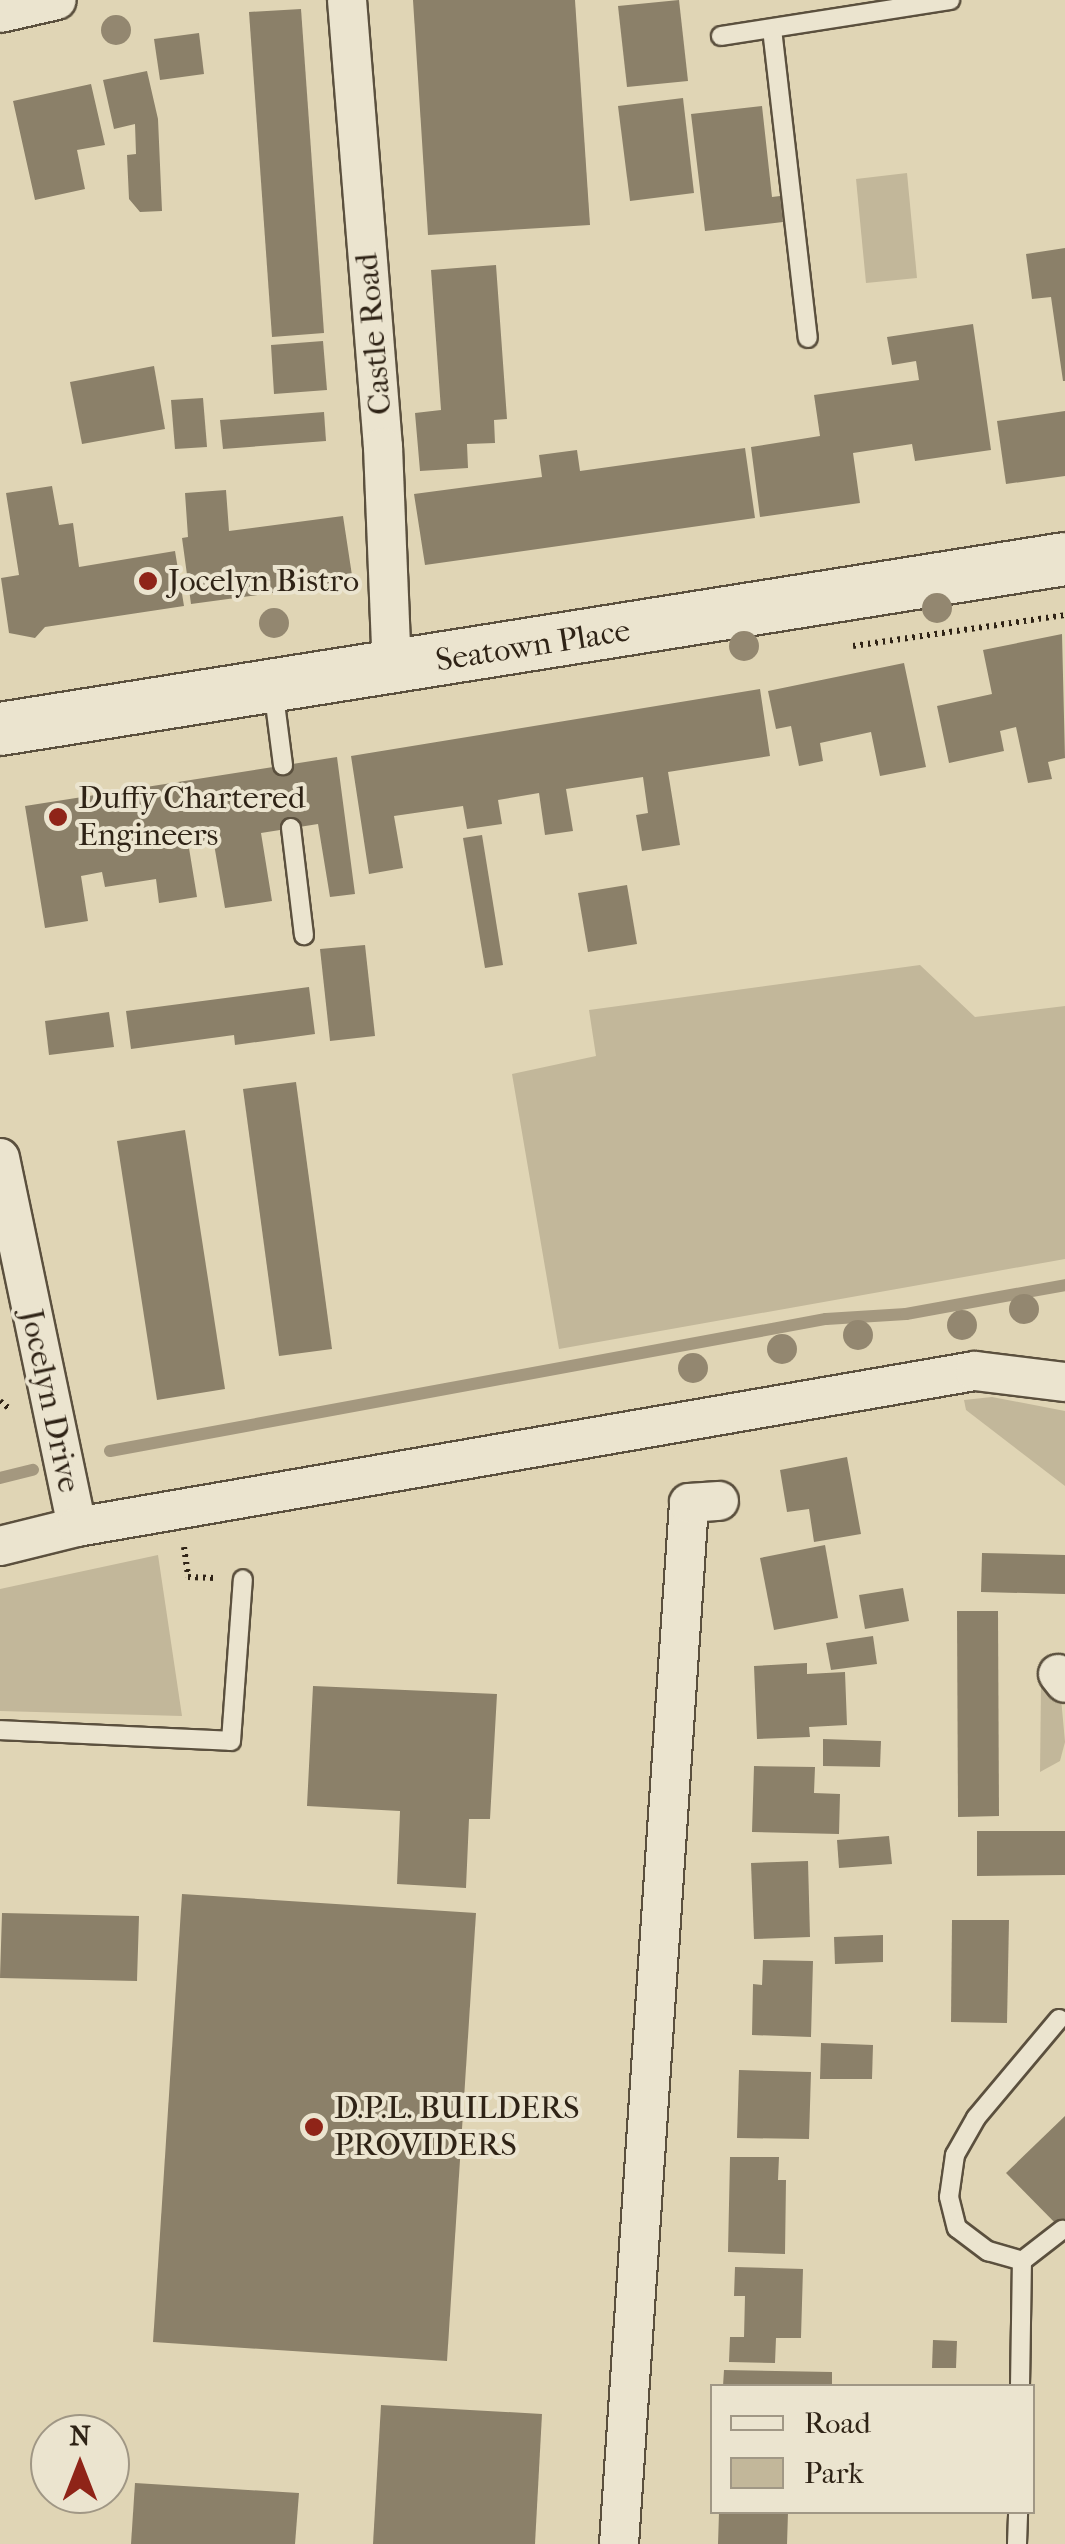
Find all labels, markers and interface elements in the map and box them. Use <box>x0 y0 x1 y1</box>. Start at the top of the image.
street label: Castle Road <box>348 252 400 416</box>
place label: Jocelyn Bistro <box>168 562 359 600</box>
marker: Jocelyn Bistro <box>137 570 159 592</box>
street label: Seatown Place <box>433 612 633 680</box>
place label: Duffy Chartered Engineers <box>78 780 305 855</box>
marker: Duffy Chartered Engineers <box>47 806 69 828</box>
street label: Jocelyn Drive <box>12 1306 88 1496</box>
place label: D.P.L. BUILDERS PROVIDERS <box>334 2090 580 2165</box>
marker: D.P.L. BUILDERS PROVIDERS <box>303 2116 325 2138</box>
legend <box>710 2384 1035 2514</box>
text: Road <box>804 2406 871 2441</box>
north arrow <box>30 2414 130 2514</box>
text: N <box>69 2419 91 2452</box>
text: Park <box>804 2456 864 2491</box>

